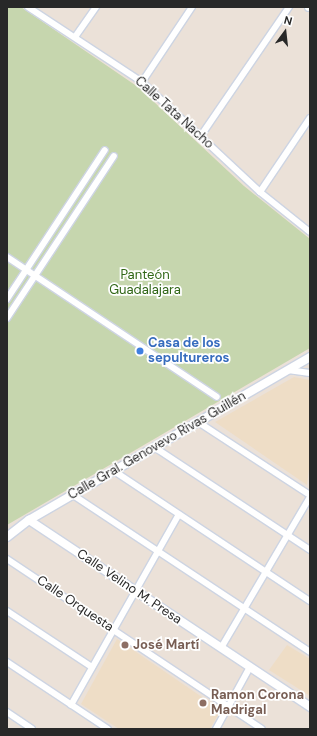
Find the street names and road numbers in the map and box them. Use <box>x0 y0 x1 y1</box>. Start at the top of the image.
street label: Calle Tata Nacho <box>131 74 217 152</box>
street label: Calle Gral. Genovevo Rivas Guillén <box>65 389 249 503</box>
street label: Calle Velino M. Presa <box>74 546 184 628</box>
street label: Calle Orquesta <box>34 573 116 635</box>

